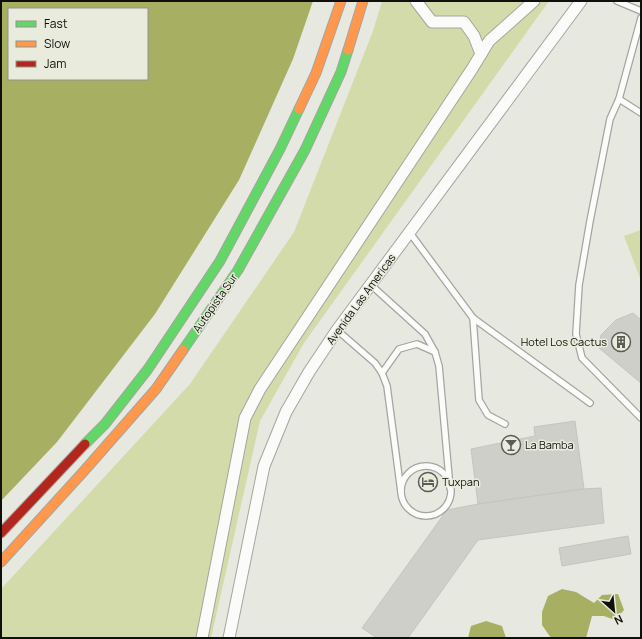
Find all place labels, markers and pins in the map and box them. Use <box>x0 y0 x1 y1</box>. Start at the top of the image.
building icon: Hotel Los Cactus <box>610 331 632 353</box>
place label: Hotel Los Cactus <box>521 334 607 349</box>
bar icon: La Bamba <box>500 434 522 456</box>
place label: La Bamba <box>525 437 574 452</box>
hotel icon: Tuxpan <box>417 471 439 493</box>
place label: Tuxpan <box>442 474 480 489</box>

